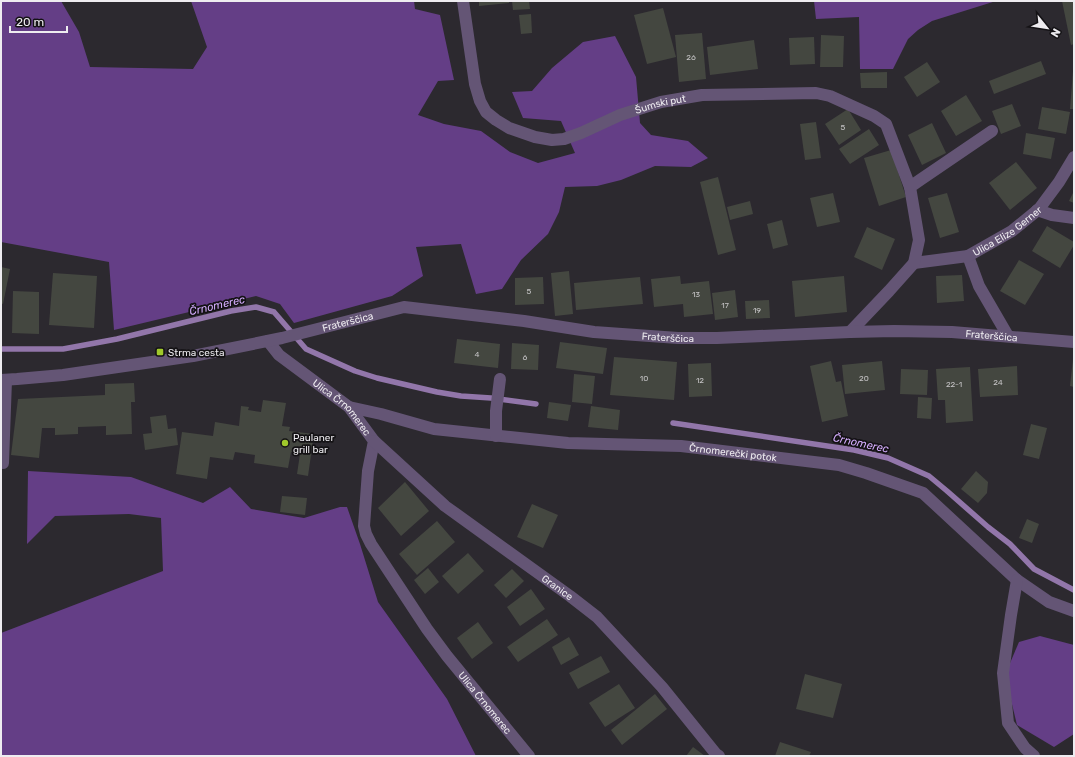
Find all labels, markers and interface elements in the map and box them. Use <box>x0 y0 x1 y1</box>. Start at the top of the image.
scale bar <box>10 8 67 34</box>
north arrow <box>1027 8 1067 48</box>
text: 20 m <box>16 15 44 29</box>
text: N <box>1048 26 1063 39</box>
house number: 26 <box>686 53 696 62</box>
street label: Šumski put <box>634 93 687 117</box>
house number: 5 <box>841 123 846 132</box>
street label: Ulica Elize Gerner <box>971 204 1045 259</box>
house number: 5 <box>527 287 532 296</box>
house number: 13 <box>692 290 700 299</box>
water label: Črnomerec <box>188 293 246 318</box>
house number: 17 <box>721 301 729 310</box>
house number: 19 <box>753 306 761 315</box>
street label: Fraterščica <box>321 310 375 335</box>
street label: Fraterščica <box>965 328 1018 344</box>
street label: Fraterščica <box>641 330 694 345</box>
marker: Strma cesta <box>155 347 165 357</box>
place label: Strma cesta <box>168 347 224 359</box>
house number: 4 <box>475 350 480 359</box>
house number: 6 <box>523 353 528 362</box>
house number: 10 <box>640 374 648 383</box>
house number: 20 <box>859 374 869 383</box>
house number: 12 <box>696 376 704 385</box>
street label: Ulica Črnomerec <box>310 377 373 439</box>
house number: 24 <box>993 378 1003 387</box>
house number: 22-1 <box>946 380 962 389</box>
water label: Črnomerec <box>832 431 890 456</box>
place label: Paulaner grill bar <box>293 432 334 456</box>
marker: Paulaner grill bar <box>280 438 290 448</box>
street label: Črnomerečki potok <box>688 442 778 465</box>
street label: Granice <box>539 573 575 603</box>
street label: Ulica Črnomerec <box>455 670 514 737</box>

